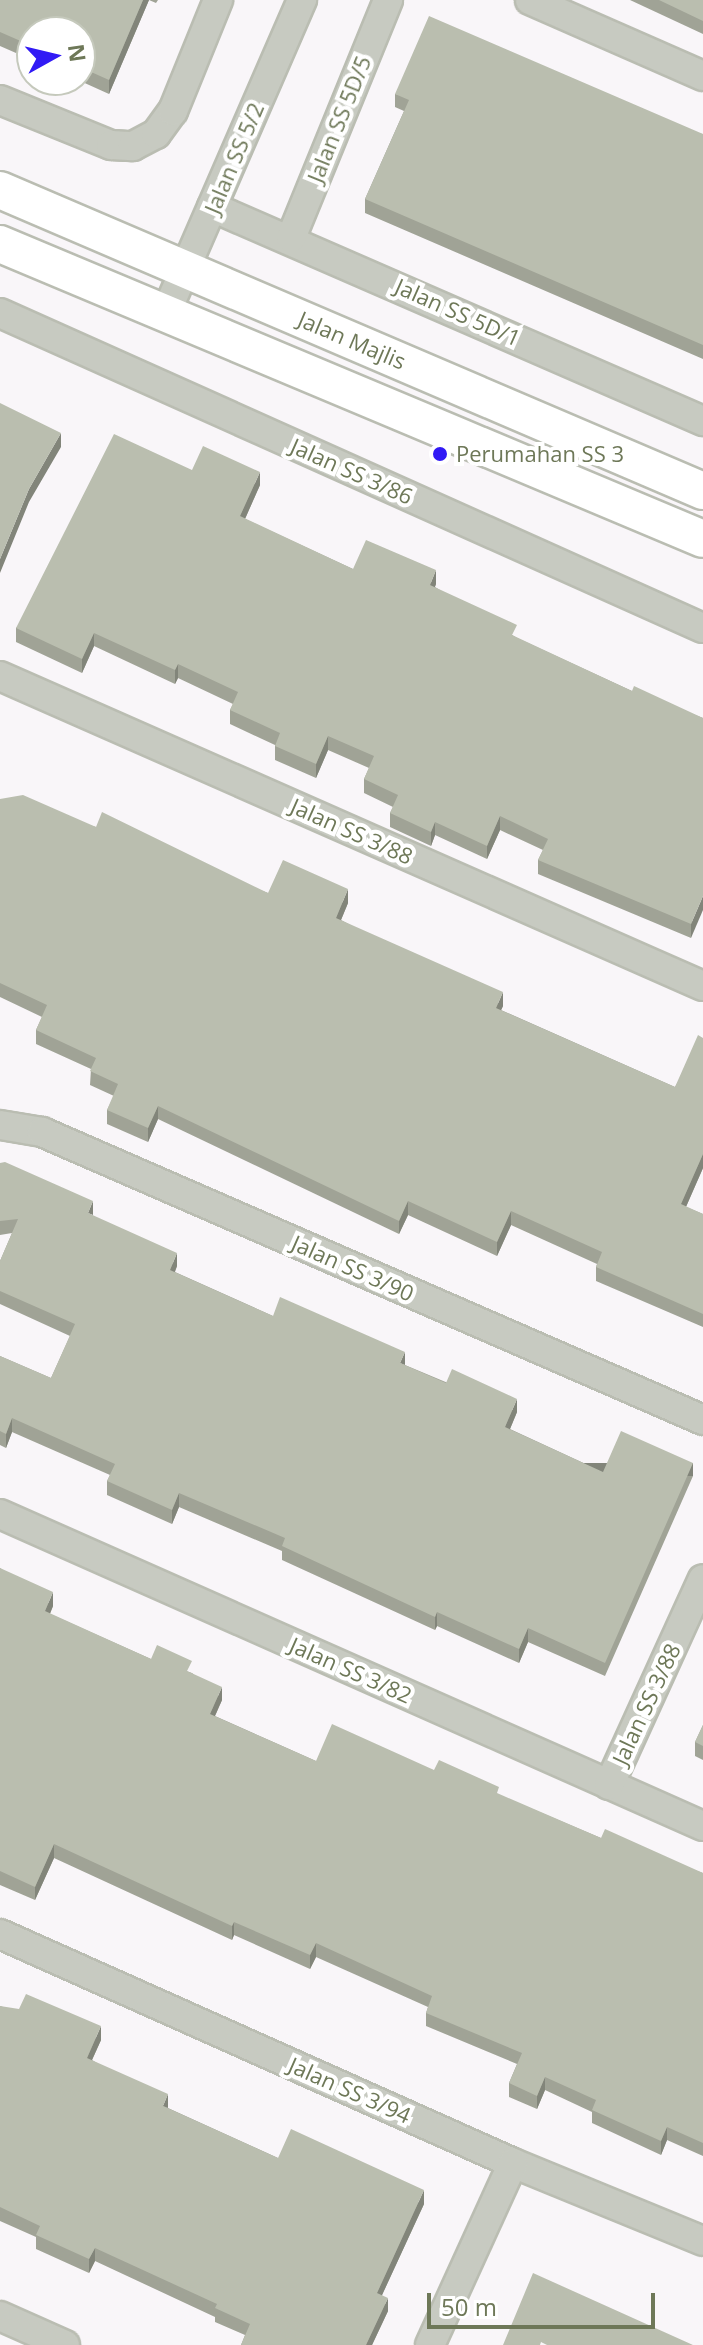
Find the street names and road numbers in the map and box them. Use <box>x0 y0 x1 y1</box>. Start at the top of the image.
street label: Jalan SS 5D/5 <box>302 52 376 186</box>
street label: Jalan SS 5/2 <box>199 98 269 218</box>
street label: Jalan SS 5D/1 <box>391 273 525 351</box>
street label: Jalan Majlis <box>294 306 410 374</box>
street label: Jalan SS 3/86 <box>287 432 417 510</box>
street label: Jalan SS 3/88 <box>287 792 417 870</box>
street label: Jalan SS 3/90 <box>288 1229 418 1307</box>
street label: Jalan SS 3/82 <box>286 1631 416 1709</box>
street label: Jalan SS 3/88 <box>606 1639 686 1769</box>
street label: Jalan SS 3/94 <box>285 2051 415 2129</box>

